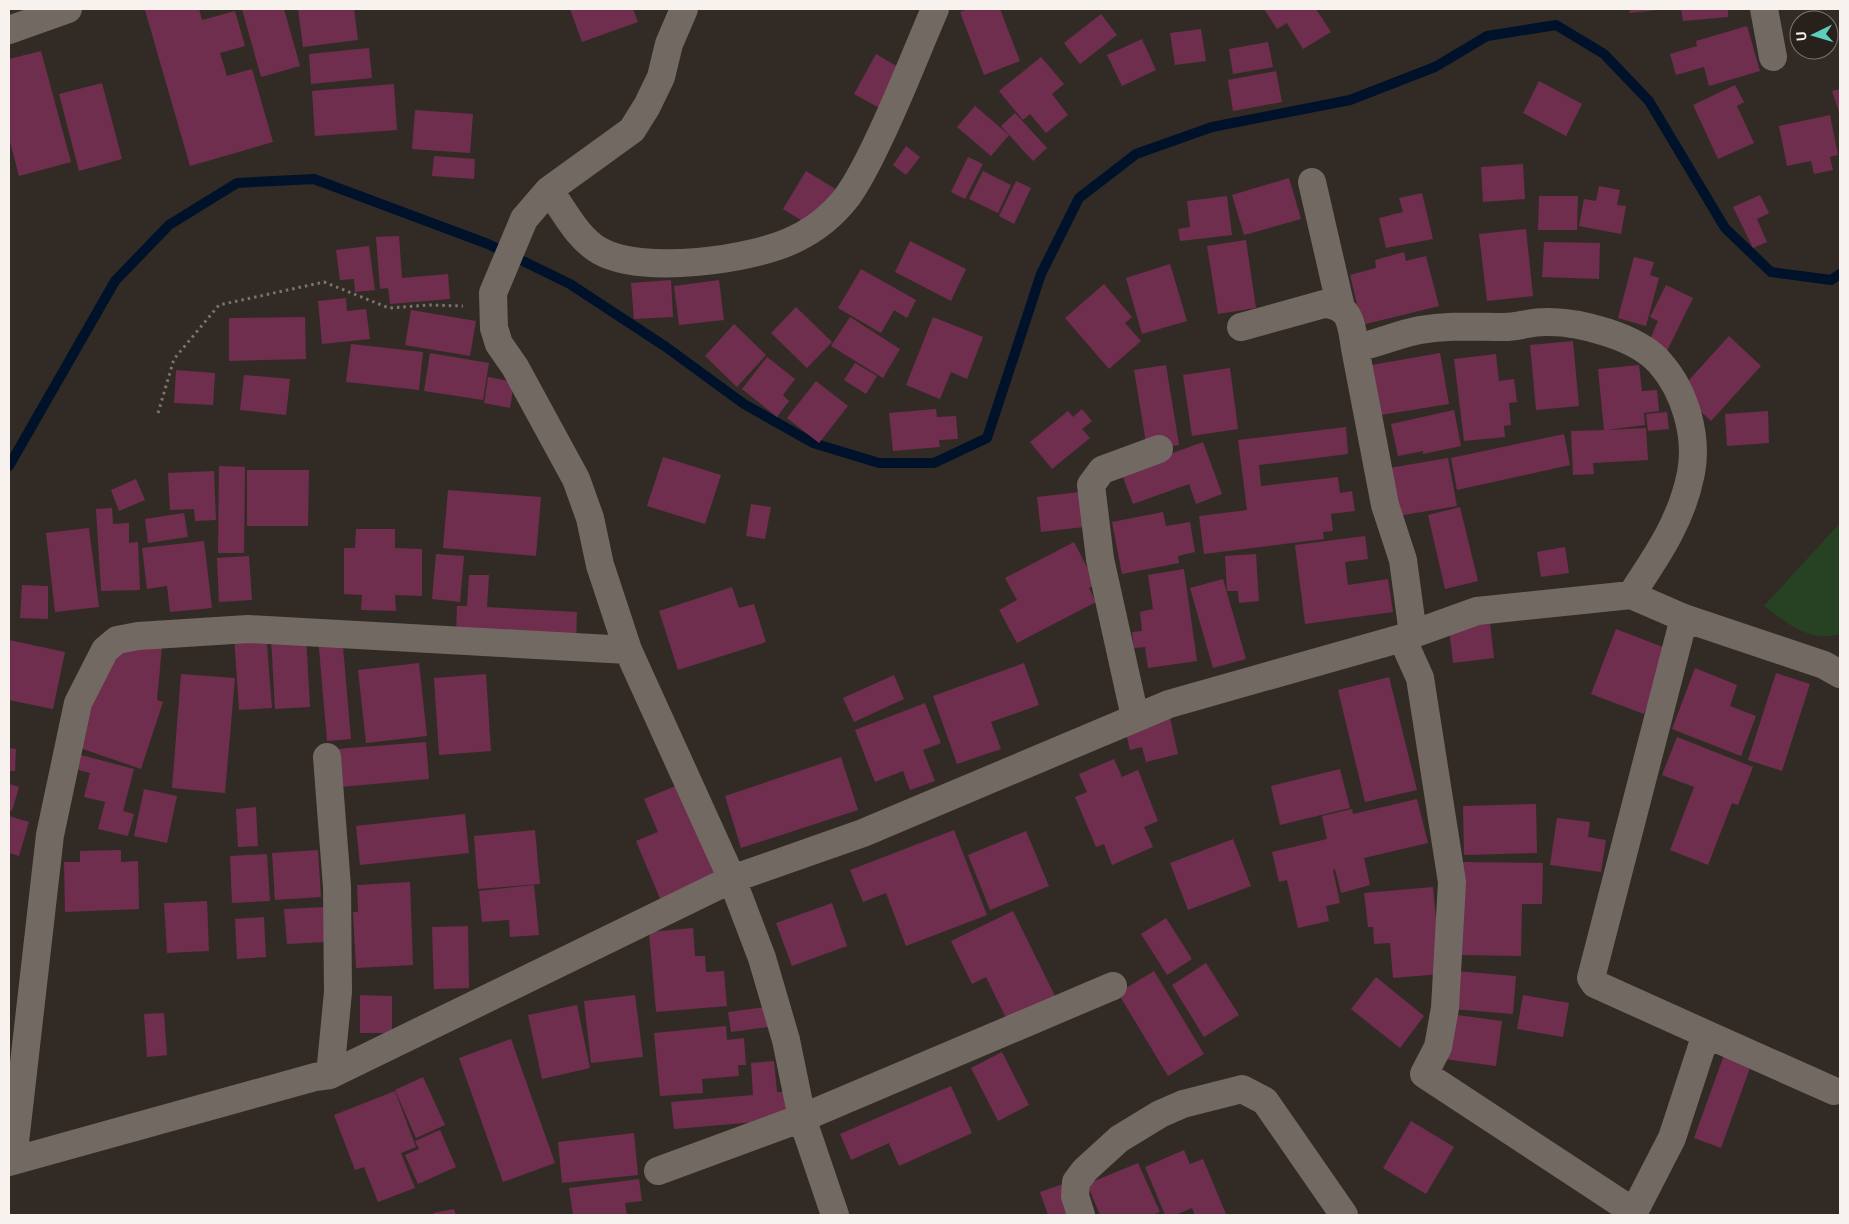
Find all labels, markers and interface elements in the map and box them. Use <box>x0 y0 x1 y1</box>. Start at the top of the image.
north arrow <box>1789 10 1839 60</box>
text: U <box>1792 31 1810 42</box>

